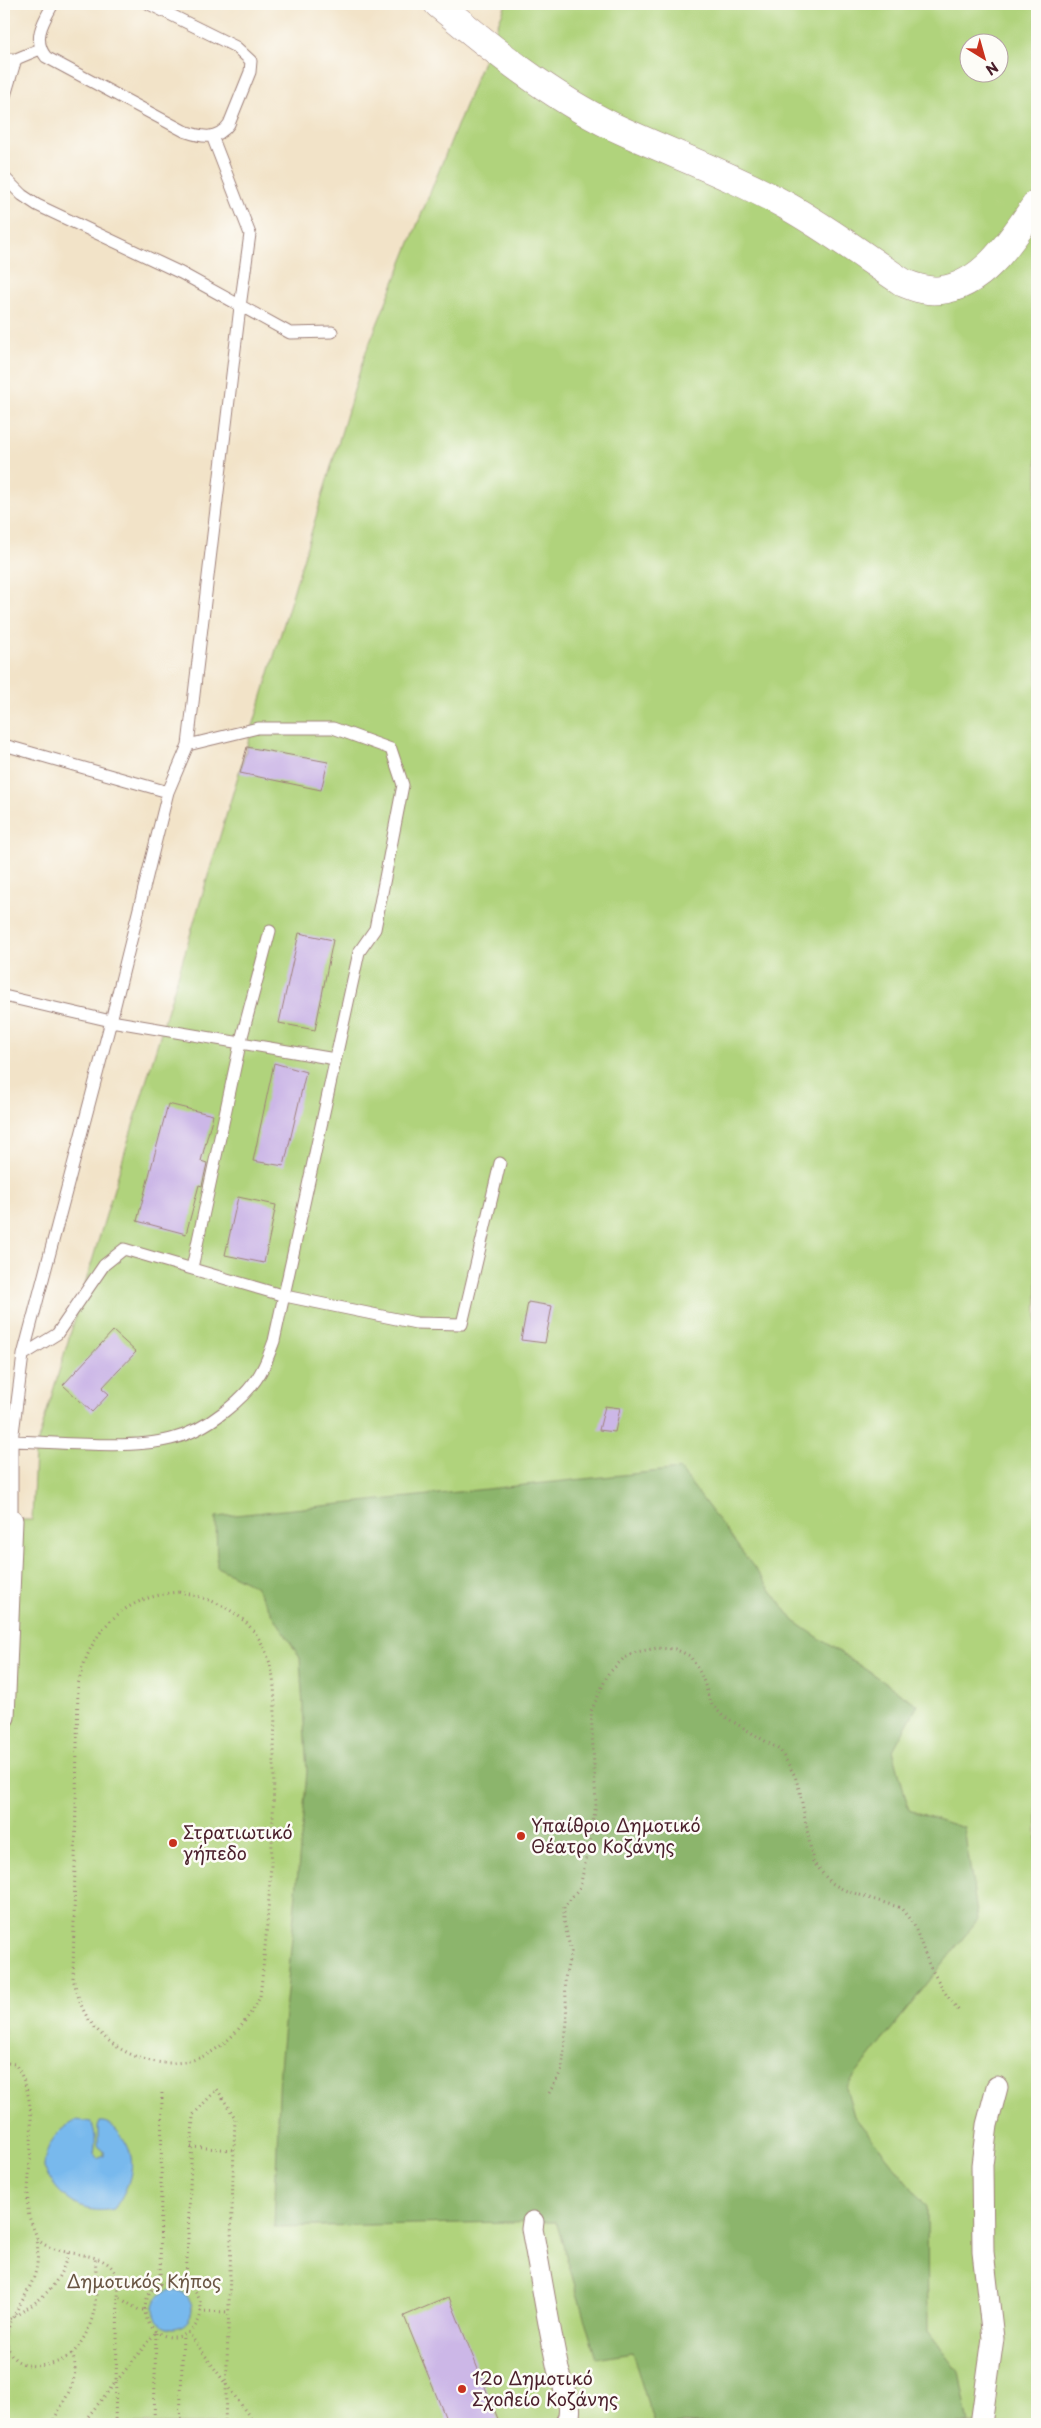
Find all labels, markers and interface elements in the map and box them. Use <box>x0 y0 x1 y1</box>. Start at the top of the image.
north arrow <box>958 32 1008 82</box>
text: N <box>981 57 1003 81</box>
place label: Υπαίθριο Δημοτικό Θέατρο Κοζάνης <box>531 1811 701 1859</box>
place label: Στρατιωτικό γήπεδο <box>183 1818 293 1866</box>
marker: Υπαίθριο Δημοτικό Θέατρο Κοζάνης <box>515 1830 527 1842</box>
marker: Στρατιωτικό γήπεδο <box>167 1837 179 1849</box>
park label: Δημοτικός Κήπος <box>67 2267 221 2294</box>
place label: 12ο Δημοτικό Σχολείο Κοζάνης <box>472 2364 618 2412</box>
marker: 12ο Δημοτικό Σχολείο Κοζάνης <box>456 2383 468 2395</box>

